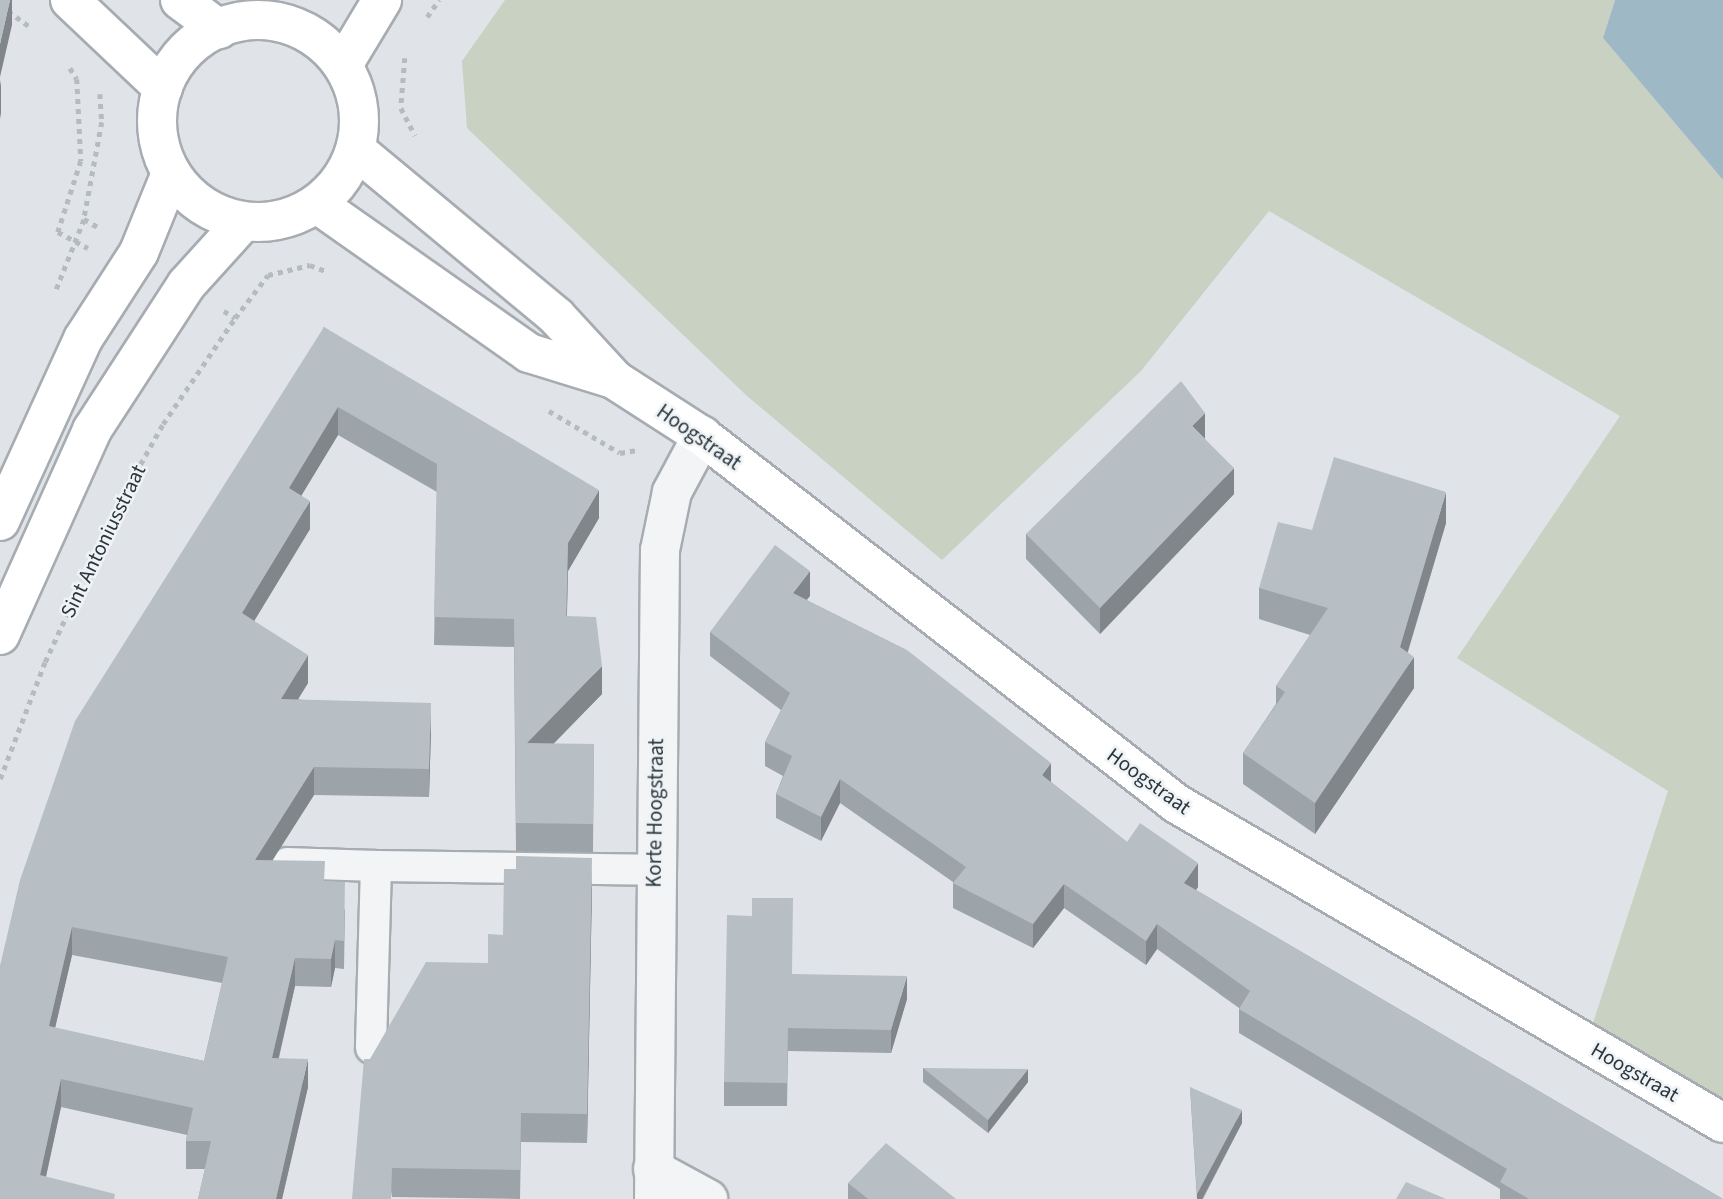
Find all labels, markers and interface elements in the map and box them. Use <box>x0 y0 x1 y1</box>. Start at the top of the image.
street label: Hoogstraat <box>652 399 746 475</box>
street label: Sint Antoniusstraat <box>55 460 151 622</box>
street label: Korte Hoogstraat <box>641 738 669 888</box>
street label: Hoogstraat <box>1102 742 1196 820</box>
street label: Hoogstraat <box>1587 1037 1683 1107</box>

